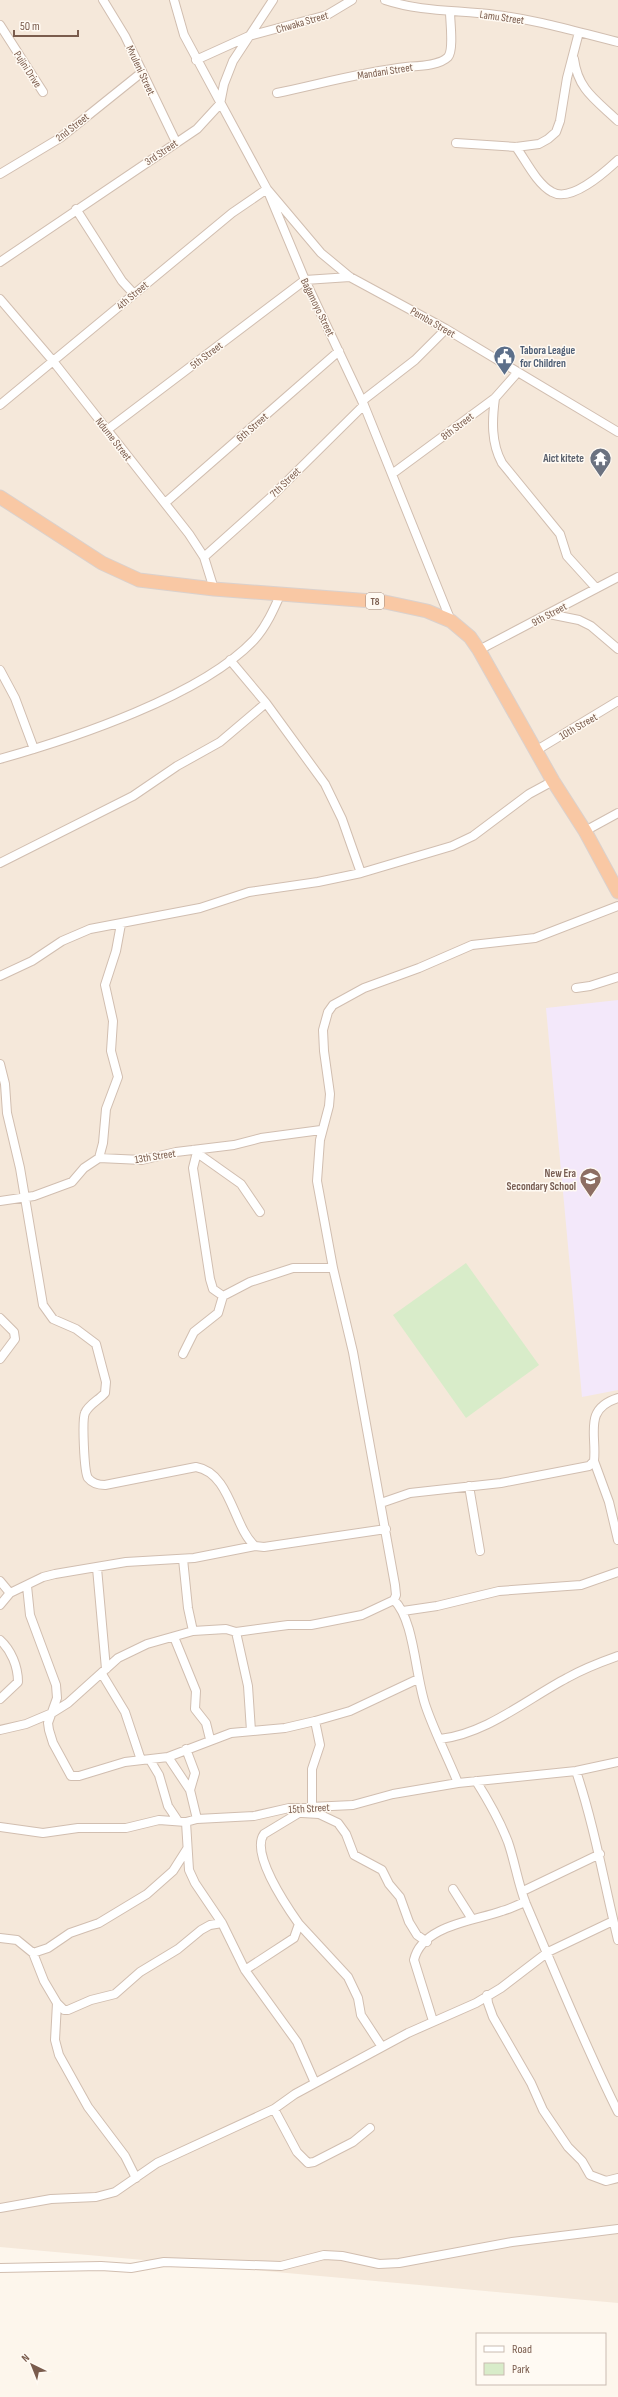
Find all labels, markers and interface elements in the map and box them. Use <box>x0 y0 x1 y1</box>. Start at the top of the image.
street label: Lamu Street <box>479 8 526 27</box>
street label: Chwaka Street <box>275 9 330 36</box>
scale bar <box>14 12 78 38</box>
text: 50 m <box>20 19 40 34</box>
street label: Mvuleni Street <box>123 43 158 98</box>
street label: Pujini Drive <box>11 49 44 90</box>
street label: Mandani Street <box>356 61 414 82</box>
street label: 2nd Street <box>53 110 92 144</box>
street label: 3rd Street <box>142 136 181 168</box>
street label: Bagamoyo Street <box>298 276 337 339</box>
street label: 4th Street <box>114 278 151 312</box>
street label: Pemba Street <box>408 304 458 341</box>
street label: 5th Street <box>187 339 226 372</box>
public building icon: Tabora League for Children <box>492 343 518 376</box>
place label: Tabora League for Children <box>520 344 576 370</box>
street label: 8th Street <box>438 409 477 443</box>
street label: 6th Street <box>234 410 271 445</box>
street label: Ndume Street <box>93 415 135 464</box>
temple icon: Aict kitete <box>587 445 613 478</box>
place label: Aict kitete <box>542 452 584 465</box>
street label: 7th Street <box>267 464 304 500</box>
road number: T8 <box>366 593 384 609</box>
street label: 9th Street <box>529 599 570 629</box>
street label: 10th Street <box>557 710 600 743</box>
street label: 13th Street <box>134 1147 177 1166</box>
school or university icon: New Era Secondary School <box>578 1166 604 1199</box>
place label: New Era Secondary School <box>507 1167 576 1193</box>
street label: 15th Street <box>288 1801 331 1816</box>
legend <box>476 2333 606 2385</box>
text: Road <box>512 2342 532 2357</box>
north arrow <box>12 2345 52 2385</box>
text: N <box>19 2351 32 2365</box>
text: Park <box>512 2362 530 2377</box>

